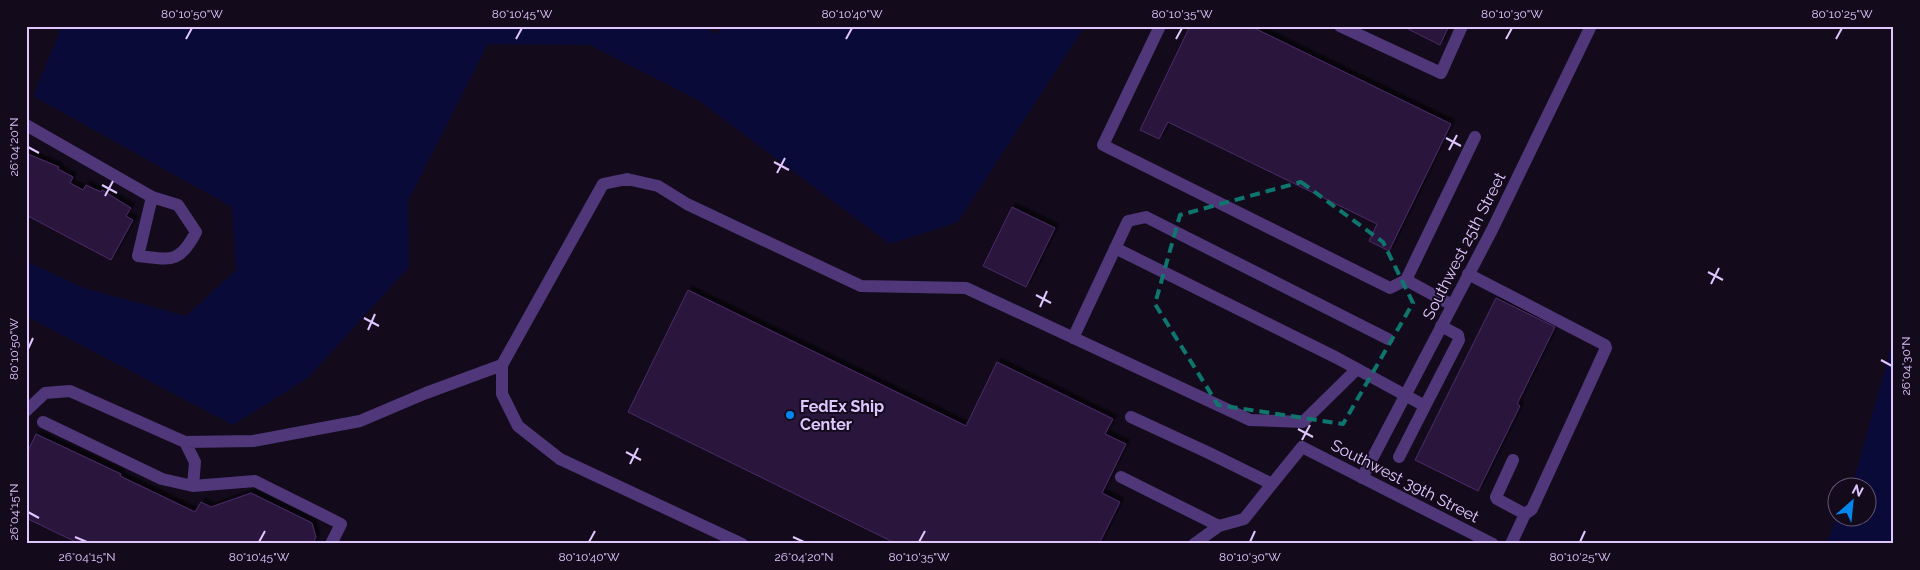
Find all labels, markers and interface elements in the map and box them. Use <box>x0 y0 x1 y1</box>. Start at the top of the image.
text: 80°10'50"W <box>161 7 223 21</box>
text: 80°10'45"W <box>492 7 553 21</box>
text: 80°10'40"W <box>821 7 883 21</box>
text: 80°10'35"W <box>1151 7 1213 21</box>
text: 80°10'30"W <box>1481 7 1543 21</box>
text: 80°10'25"W <box>1811 7 1873 21</box>
text: 26°04'20"N <box>7 118 21 176</box>
street label: Southwest 25th Street <box>1419 169 1510 323</box>
text: 80°10'50"W <box>7 318 21 380</box>
text: 26°04'30"N <box>1899 336 1913 396</box>
place label: FedEx Ship Center <box>800 397 884 434</box>
marker: FedEx Ship Center <box>784 409 796 421</box>
street label: Southwest 39th Street <box>1328 435 1483 527</box>
north arrow <box>1828 478 1878 528</box>
text: N <box>1850 481 1866 500</box>
text: 26°04'15"N <box>7 483 21 541</box>
text: 26°04'15"N <box>58 550 116 564</box>
text: 80°10'45"W <box>229 550 290 564</box>
text: 80°10'40"W <box>558 550 620 564</box>
text: 26°04'20"N <box>775 550 833 564</box>
text: 80°10'35"W <box>888 550 950 564</box>
text: 80°10'30"W <box>1219 550 1281 564</box>
text: 80°10'25"W <box>1549 550 1611 564</box>

